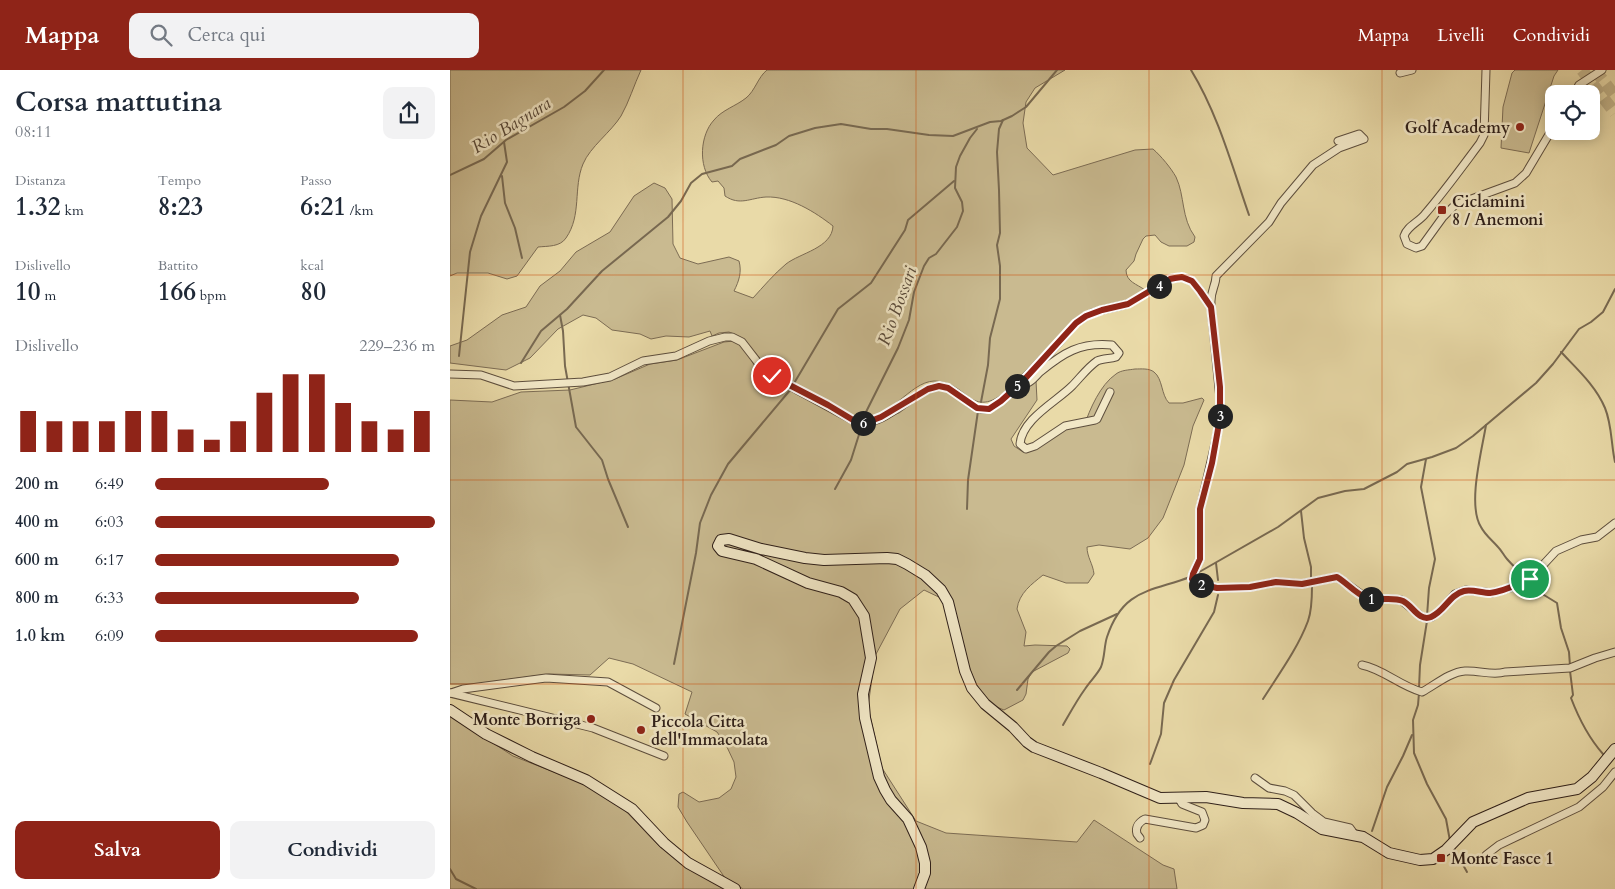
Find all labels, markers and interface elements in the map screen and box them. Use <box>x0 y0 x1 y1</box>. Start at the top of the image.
search box <box>129 13 479 58</box>
text: Mappa <box>25 19 99 52</box>
icon: search <box>147 21 175 49</box>
text: Cerca qui <box>187 22 265 48</box>
text: Mappa <box>1358 23 1409 48</box>
text: Livelli <box>1437 23 1485 48</box>
text: Condividi <box>1513 23 1590 48</box>
text: Corsa mattutina <box>15 83 222 121</box>
map controls <box>1545 85 1600 140</box>
button: locate <box>1545 85 1600 140</box>
button: share <box>383 87 435 139</box>
water label: Rio Bagnara <box>467 91 556 160</box>
place label: Golf Academy <box>1405 117 1510 139</box>
text: 08:11 <box>15 121 52 143</box>
marker: Golf Academy <box>1514 121 1526 133</box>
text: Distanza <box>15 171 66 190</box>
text: Tempo <box>158 171 201 190</box>
text: Passo <box>300 171 332 190</box>
text: 1.32 <box>15 190 61 224</box>
text: 8:23 <box>158 190 203 224</box>
text: 6:21 <box>300 190 346 224</box>
place label: Ciclamini 8 / Anemoni <box>1452 191 1543 231</box>
text: km <box>61 201 84 220</box>
text: /km <box>346 201 374 220</box>
marker: Ciclamini 8 / Anemoni <box>1436 204 1448 216</box>
text: Dislivello <box>15 256 71 275</box>
text: Battito <box>158 256 198 275</box>
text: kcal <box>300 256 324 275</box>
water label: Rio Bossari <box>872 262 924 349</box>
pin: 4 <box>1146 274 1172 298</box>
text: 10 <box>15 275 41 309</box>
text: 166 <box>158 275 196 309</box>
text: 80 <box>300 275 326 309</box>
text: 4 <box>1156 277 1163 296</box>
text: m <box>41 286 56 305</box>
text: bpm <box>196 286 227 305</box>
text: Dislivello <box>15 335 79 357</box>
text: 229–236 m <box>359 335 435 357</box>
pin <box>751 355 793 397</box>
icon: check <box>758 362 786 390</box>
pin: 5 <box>1004 374 1030 398</box>
text: 5 <box>1014 377 1021 396</box>
pin: 3 <box>1208 404 1232 428</box>
text: 3 <box>1217 407 1224 426</box>
pin: 6 <box>850 410 876 436</box>
text: 6 <box>860 414 867 433</box>
text: 200 m <box>15 473 59 495</box>
text: 6:49 <box>95 473 124 495</box>
text: 400 m <box>15 511 59 533</box>
text: 6:03 <box>95 511 124 533</box>
text: 600 m <box>15 549 59 571</box>
text: 6:17 <box>95 549 124 571</box>
pin <box>1509 558 1551 600</box>
icon: arrive <box>1516 565 1544 593</box>
pin: 2 <box>1188 572 1214 598</box>
text: 2 <box>1198 576 1205 595</box>
pin: 1 <box>1358 586 1384 612</box>
text: 800 m <box>15 587 59 609</box>
text: 6:33 <box>95 587 124 609</box>
text: 1 <box>1368 590 1375 609</box>
text: 1.0 km <box>15 625 65 647</box>
text: 6:09 <box>95 625 124 647</box>
place label: Monte Borriga <box>473 709 581 731</box>
place label: Piccola Citta dell'Immacolata <box>651 711 768 751</box>
marker: Monte Borriga <box>585 713 597 725</box>
marker: Piccola Citta dell'Immacolata <box>635 724 647 736</box>
button: Salva <box>15 821 220 879</box>
button: Condividi <box>230 821 435 879</box>
place label: Monte Fasce 1 <box>1451 848 1554 870</box>
marker: Monte Fasce 1 <box>1435 852 1447 864</box>

